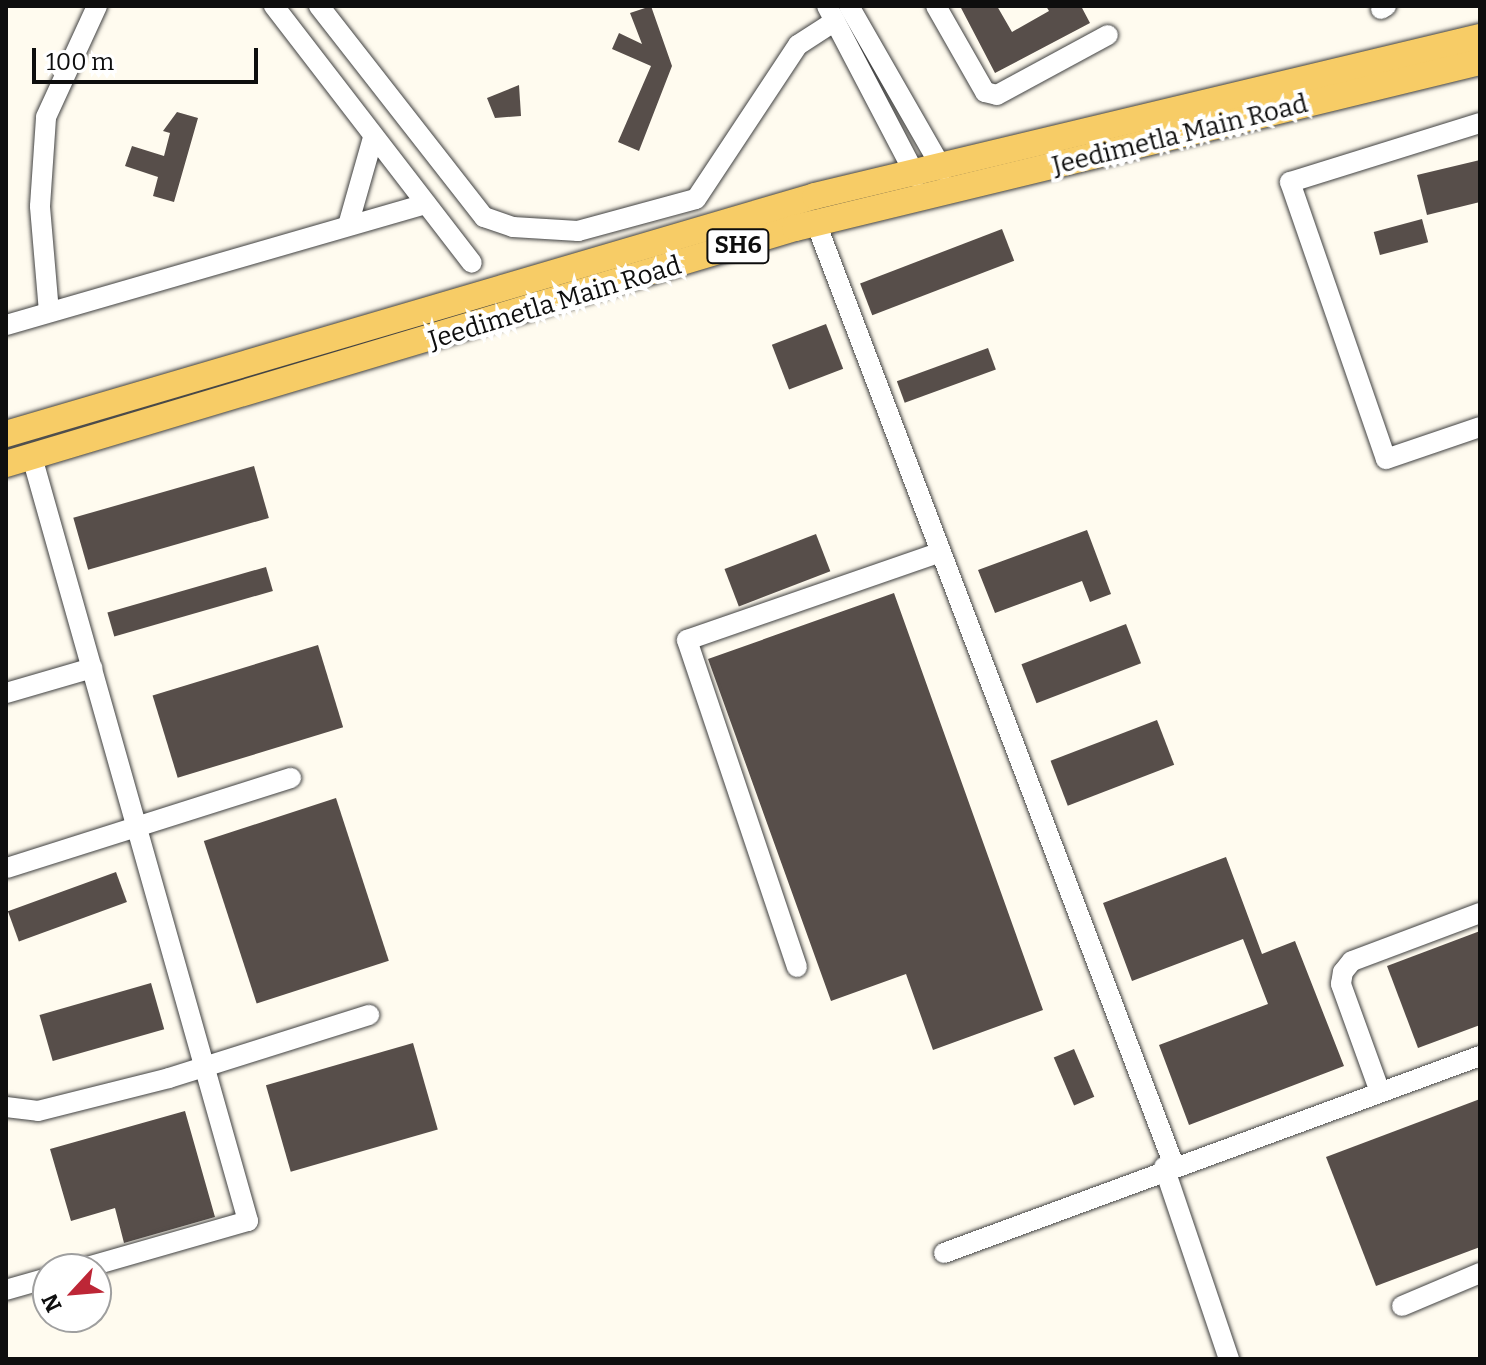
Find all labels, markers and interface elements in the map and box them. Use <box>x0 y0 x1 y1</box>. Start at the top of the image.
scale bar <box>36 32 262 82</box>
text: 100 m <box>46 48 114 76</box>
street label: Jeedimetla Main Road <box>1049 88 1311 182</box>
road number: SH6 <box>706 226 770 266</box>
street label: Jeedimetla Main Road <box>425 250 685 356</box>
north arrow <box>32 1253 112 1333</box>
text: N <box>36 1289 68 1316</box>

